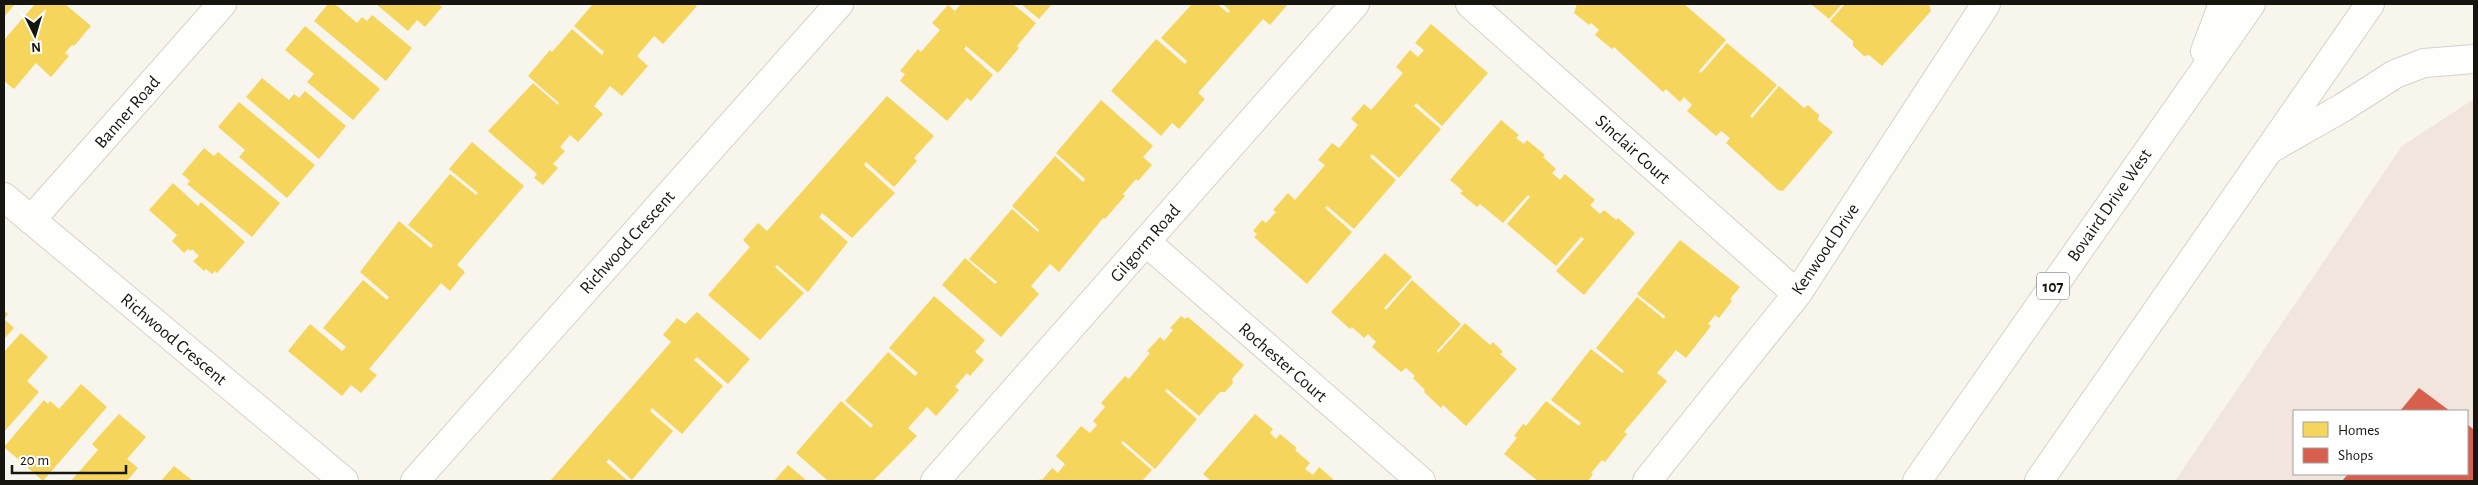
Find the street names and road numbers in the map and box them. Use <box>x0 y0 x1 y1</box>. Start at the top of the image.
street label: Banner Road <box>92 73 164 152</box>
street label: Sinclair Court <box>1592 112 1673 188</box>
street label: Bovaird Drive West <box>2064 146 2155 265</box>
street label: Richwood Crescent <box>577 187 679 298</box>
street label: Kenwood Drive <box>1789 201 1863 299</box>
street label: Gilgorm Road <box>1107 202 1184 286</box>
road number: 107 <box>2037 272 2069 300</box>
street label: Richwood Crescent <box>117 290 230 389</box>
street label: Rochester Court <box>1235 320 1330 406</box>

